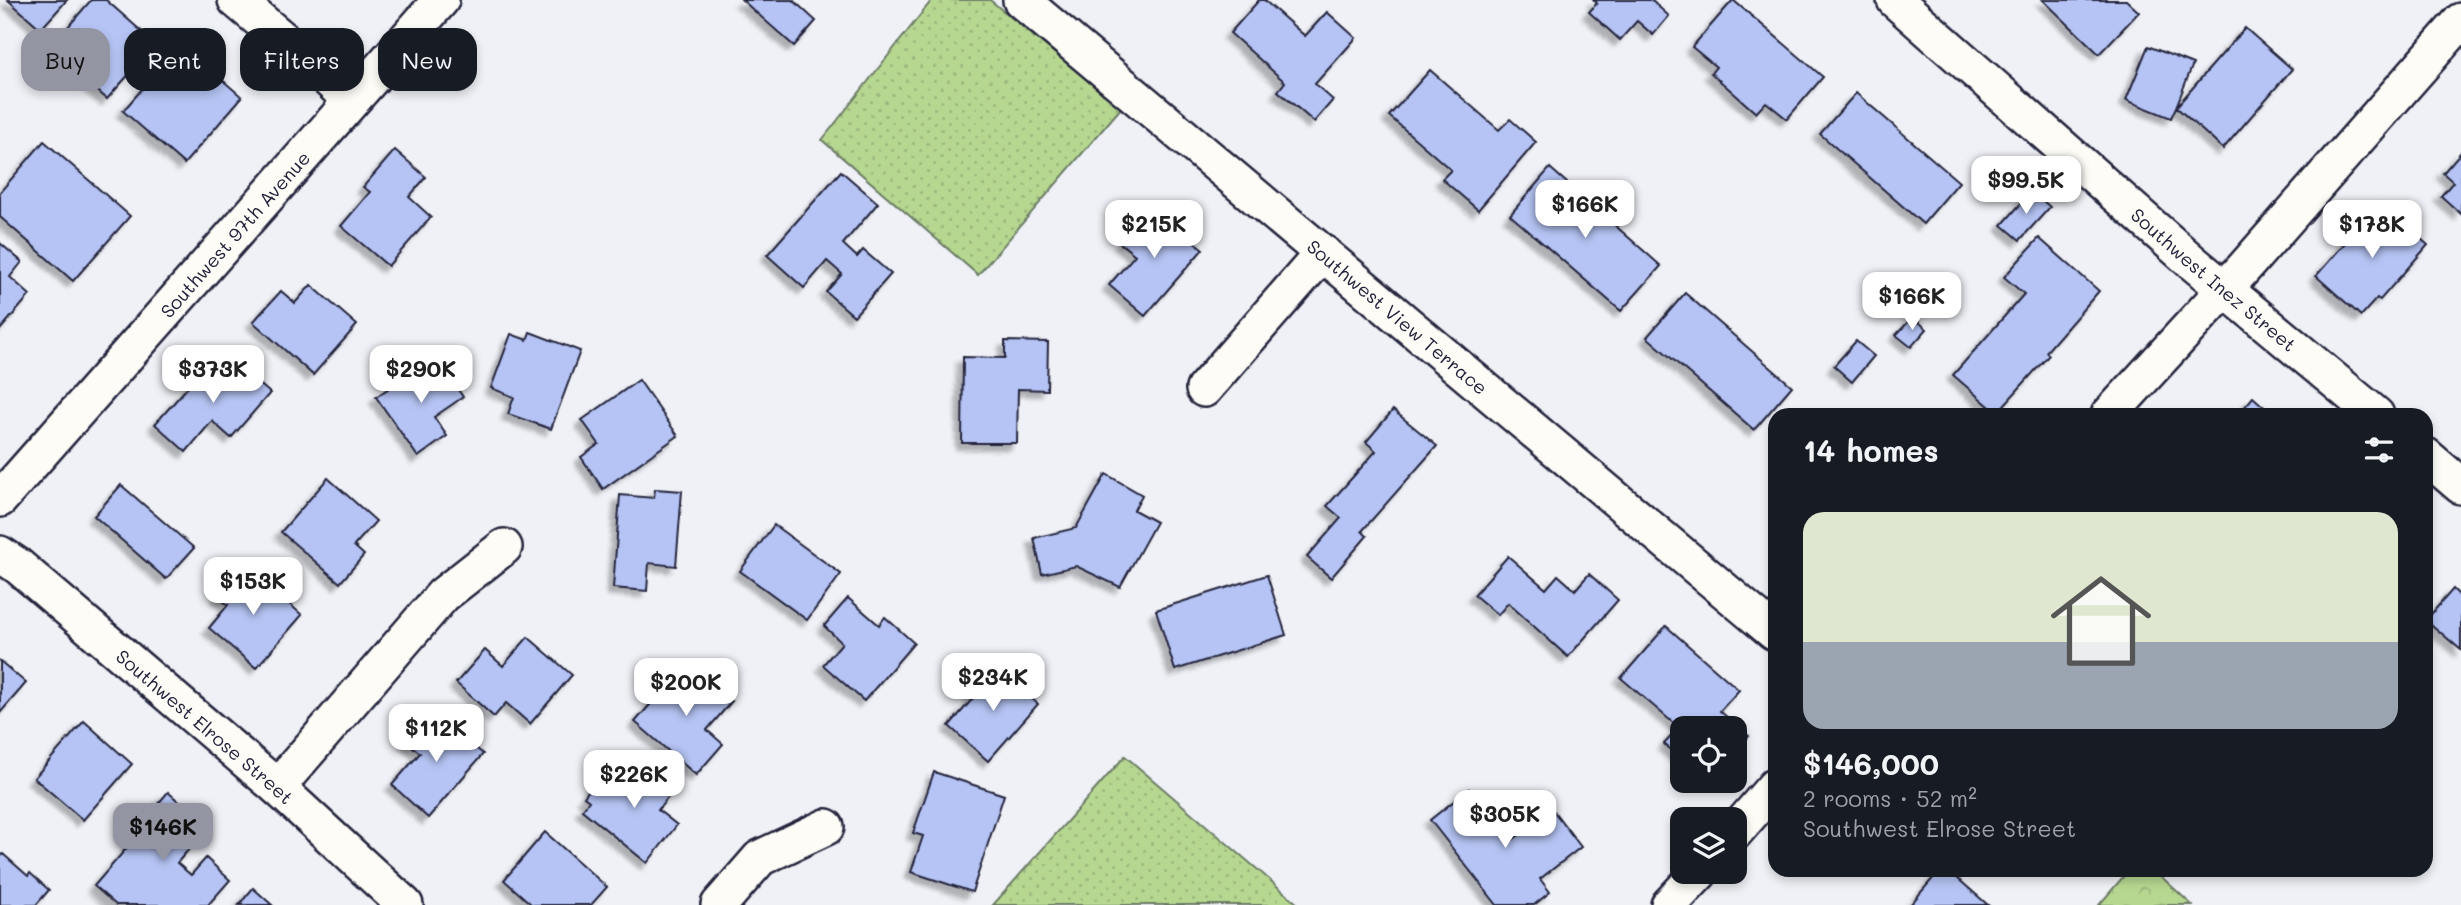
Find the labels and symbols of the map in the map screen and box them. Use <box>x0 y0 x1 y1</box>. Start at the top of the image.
street label: Southwest 97th Avenue <box>154 145 315 322</box>
pin: $99.5K <box>1969 156 2083 216</box>
pin: $166K <box>1536 180 1634 240</box>
pin: $215K <box>1105 201 1203 260</box>
pin: $178K <box>2323 201 2421 260</box>
street label: Southwest Inez Street <box>2126 202 2302 356</box>
street label: Southwest View Terrace <box>1302 233 1493 399</box>
pin: $166K <box>1863 272 1961 332</box>
pin: $373K <box>164 346 262 405</box>
pin: $290K <box>372 346 470 405</box>
pin: $153K <box>204 558 302 617</box>
street label: Southwest Elrose Street <box>111 643 299 809</box>
pin: $234K <box>944 654 1042 713</box>
pin: $200K <box>637 658 735 718</box>
pin: $112K <box>387 704 485 764</box>
pin: $226K <box>585 750 683 810</box>
pin: $305K <box>1456 790 1554 850</box>
pin: $146K <box>114 804 212 863</box>

